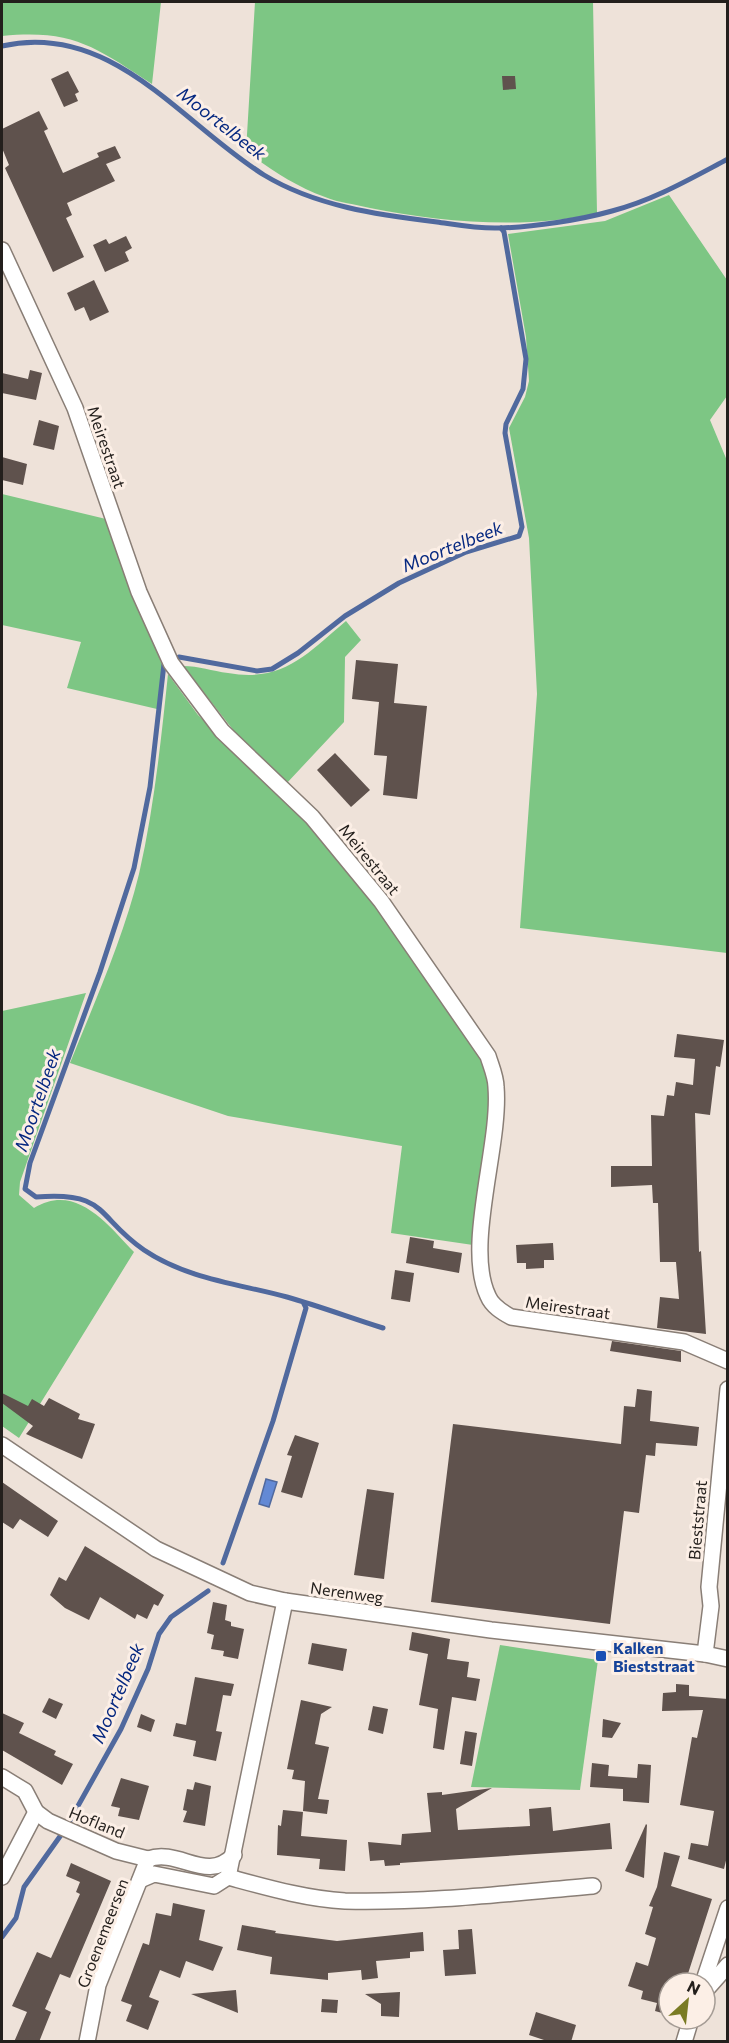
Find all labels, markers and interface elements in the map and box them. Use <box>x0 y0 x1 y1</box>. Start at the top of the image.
water label: Moortelbeek <box>173 82 272 165</box>
street label: Meirestraat <box>84 403 130 491</box>
water label: Moortelbeek <box>398 515 507 576</box>
street label: Meirestraat <box>336 820 405 899</box>
water label: Moortelbeek <box>9 1045 65 1154</box>
street label: Meirestraat <box>524 1292 612 1322</box>
street label: Bieststraat <box>684 1479 710 1561</box>
street label: Nerenweg <box>309 1577 385 1607</box>
place label: Kalken Bieststraat <box>613 1638 695 1675</box>
water label: Moortelbeek <box>86 1639 148 1746</box>
marker: Kalken Bieststraat <box>594 1649 608 1663</box>
street label: Hofland <box>66 1802 128 1842</box>
street label: Groenemeersen <box>72 1876 132 1990</box>
north arrow <box>657 1971 717 2031</box>
text: N <box>684 1976 704 1998</box>

